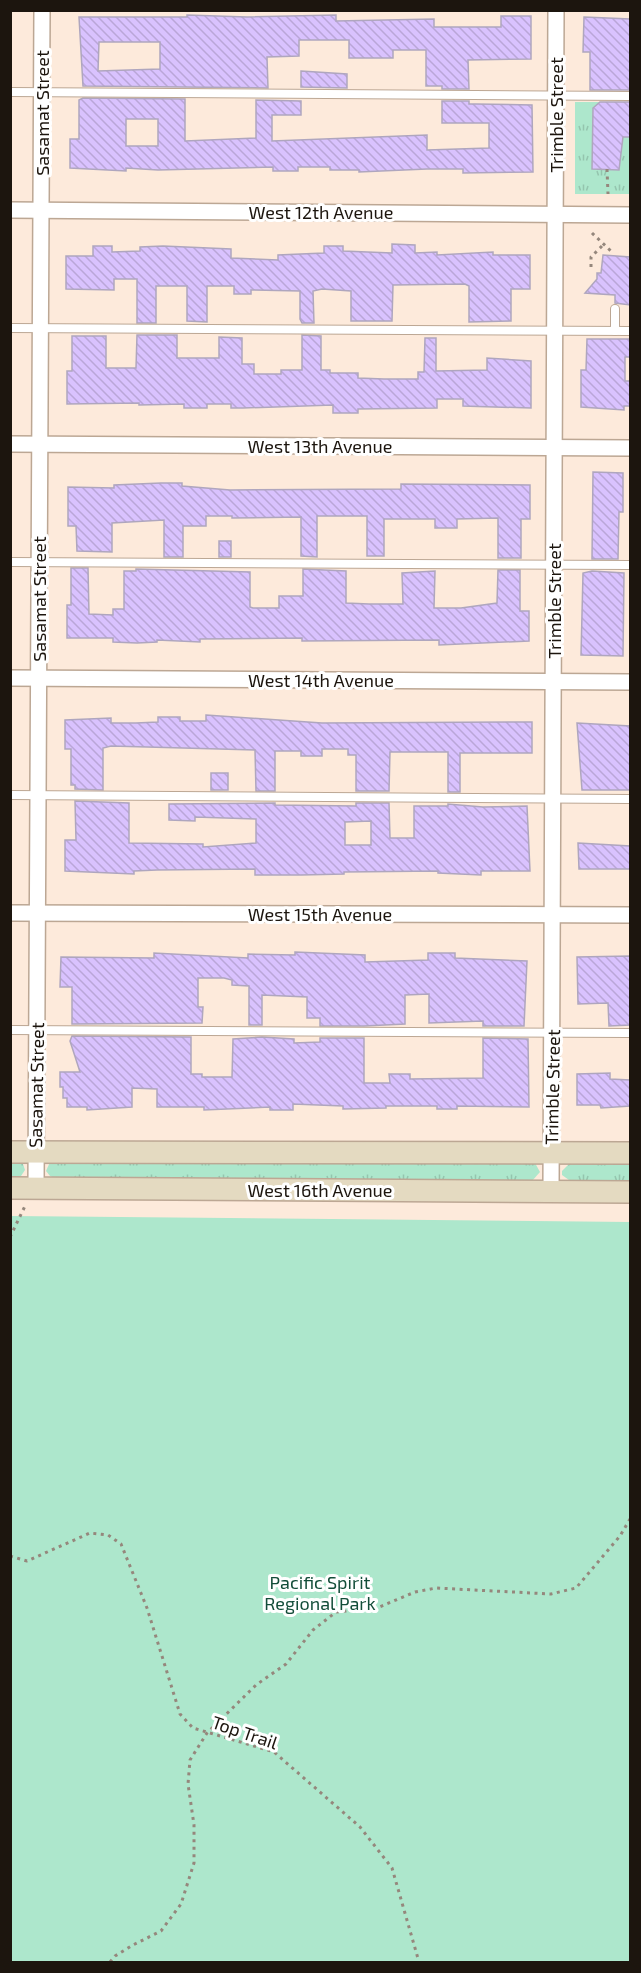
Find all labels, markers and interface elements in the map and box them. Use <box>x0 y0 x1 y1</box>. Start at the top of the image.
street label: Sasamat Street <box>31 50 53 176</box>
street label: Trimble Street <box>545 57 567 173</box>
street label: West 12th Avenue <box>249 201 393 223</box>
street label: West 13th Avenue <box>248 435 392 457</box>
street label: Sasamat Street <box>28 536 50 662</box>
street label: Trimble Street <box>543 543 565 659</box>
street label: West 14th Avenue <box>248 669 394 691</box>
street label: West 15th Avenue <box>248 903 392 925</box>
street label: Sasamat Street <box>24 1022 48 1148</box>
street label: Trimble Street <box>540 1029 564 1145</box>
street label: West 16th Avenue <box>247 1179 393 1201</box>
park label: Pacific Spirit Regional Park <box>264 1571 376 1614</box>
street label: Top Trail <box>209 1710 282 1754</box>

